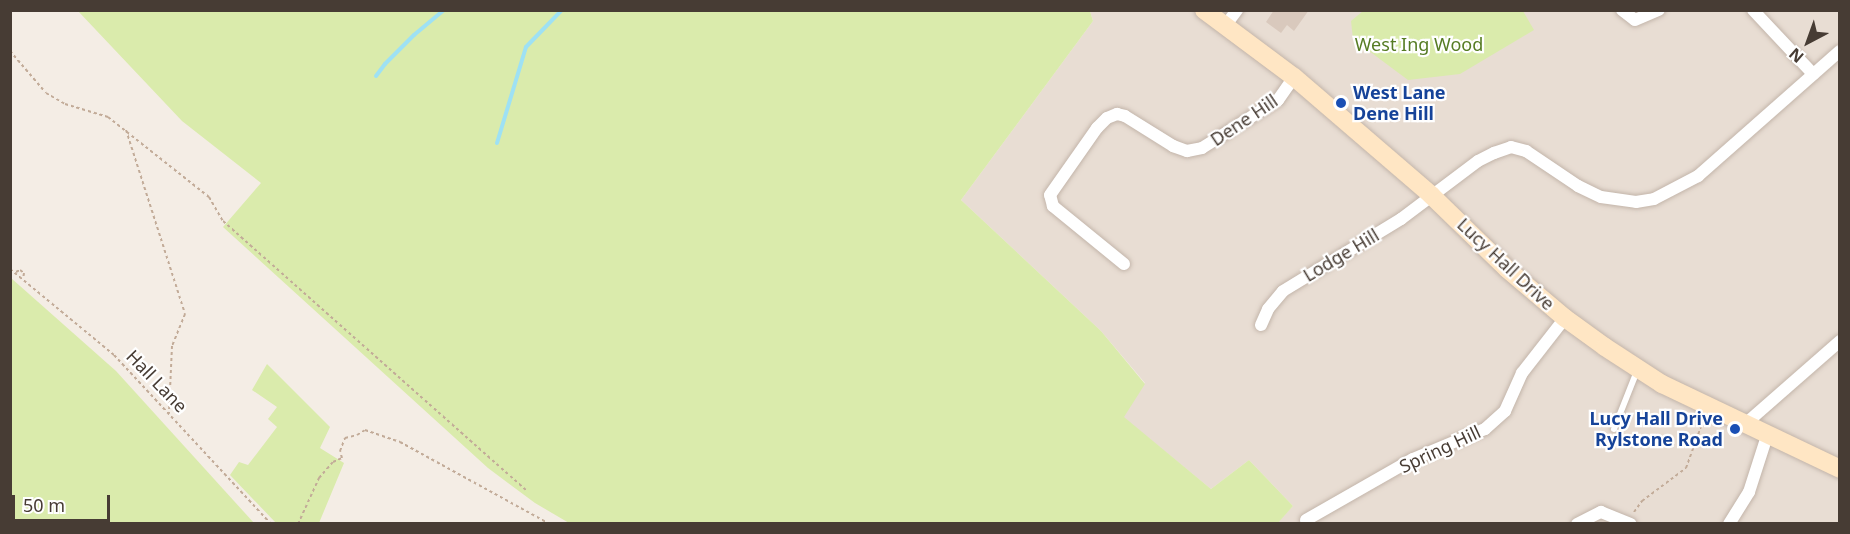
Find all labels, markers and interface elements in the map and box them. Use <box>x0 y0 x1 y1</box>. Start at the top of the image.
north arrow <box>1778 12 1838 72</box>
park label: West Ing Wood <box>1355 33 1483 55</box>
text: N <box>1784 43 1808 68</box>
place label: West Lane Dene Hill <box>1353 82 1446 124</box>
street label: Dene Hill <box>1206 90 1282 150</box>
marker: West Lane Dene Hill <box>1334 96 1348 110</box>
street label: Lucy Hall Drive <box>1453 213 1559 315</box>
street label: Lodge Hill <box>1299 224 1383 286</box>
street label: Hall Lane <box>122 345 192 417</box>
place label: Lucy Hall Drive Rylstone Road <box>1589 408 1723 450</box>
street label: Spring Hill <box>1396 421 1484 477</box>
marker: Lucy Hall Drive Rylstone Road <box>1728 422 1742 436</box>
scale bar <box>15 483 112 521</box>
text: 50 m <box>23 493 65 517</box>

